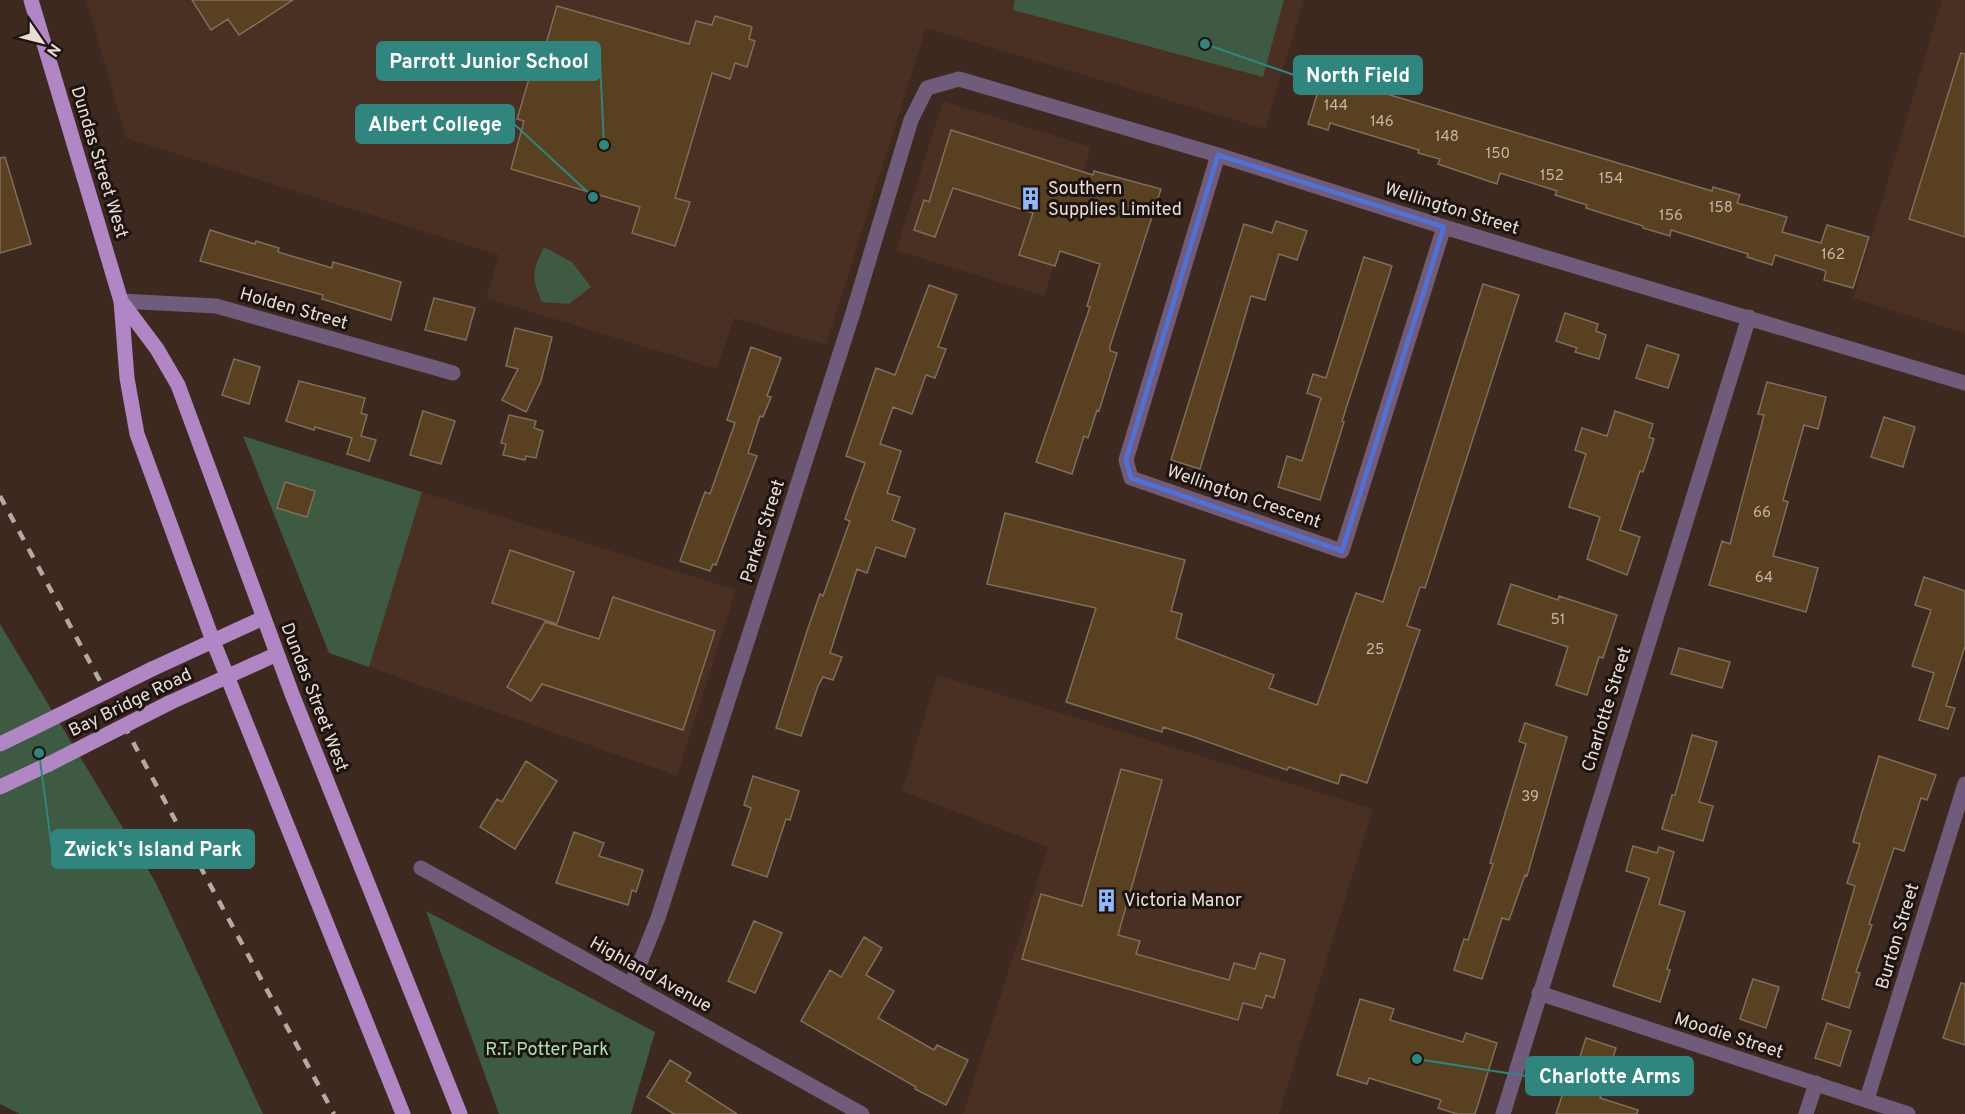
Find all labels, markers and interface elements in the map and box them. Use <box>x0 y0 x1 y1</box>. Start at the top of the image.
north arrow <box>12 12 72 72</box>
text: N <box>41 39 64 60</box>
callout: Parrott Junior School <box>377 42 600 80</box>
text: Parrott Junior School <box>389 50 589 76</box>
callout: North Field <box>1294 56 1422 94</box>
text: North Field <box>1306 64 1410 90</box>
street label: Dundas Street West <box>64 84 133 241</box>
house number: 144 <box>1324 97 1348 116</box>
callout: Albert College <box>356 105 514 143</box>
text: Albert College <box>368 113 502 139</box>
house number: 146 <box>1370 113 1394 132</box>
house number: 148 <box>1435 128 1459 147</box>
house number: 150 <box>1486 145 1510 164</box>
house number: 152 <box>1540 167 1564 186</box>
house number: 154 <box>1599 170 1623 189</box>
place label: Southern Supplies Limited <box>1048 178 1182 222</box>
street label: Wellington Street <box>1382 178 1522 241</box>
building icon: Southern Supplies Limited <box>1017 185 1043 211</box>
house number: 158 <box>1709 199 1733 218</box>
house number: 156 <box>1659 207 1683 226</box>
house number: 162 <box>1821 246 1845 265</box>
street label: Holden Street <box>237 283 350 336</box>
street label: Wellington Crescent <box>1163 460 1324 535</box>
street label: Parker Street <box>736 477 791 586</box>
house number: 66 <box>1753 504 1771 523</box>
house number: 64 <box>1755 569 1773 588</box>
house number: 51 <box>1551 611 1565 630</box>
street label: Dundas Street West <box>275 620 353 775</box>
house number: 25 <box>1366 641 1384 660</box>
street label: Charlotte Street <box>1577 644 1637 775</box>
street label: Bay Bridge Road <box>65 664 196 743</box>
house number: 39 <box>1521 788 1539 807</box>
callout: Zwick's Island Park <box>52 830 254 868</box>
text: Zwick's Island Park <box>64 838 242 864</box>
street label: Burton Street <box>1871 881 1925 992</box>
building icon: Victoria Manor <box>1093 887 1119 913</box>
place label: Victoria Manor <box>1124 890 1242 913</box>
street label: Highland Avenue <box>585 932 715 1018</box>
street label: Moodie Street <box>1671 1008 1786 1065</box>
park label: R.T. Potter Park <box>485 1039 609 1062</box>
callout: Charlotte Arms <box>1526 1057 1693 1095</box>
text: Charlotte Arms <box>1539 1065 1681 1091</box>

